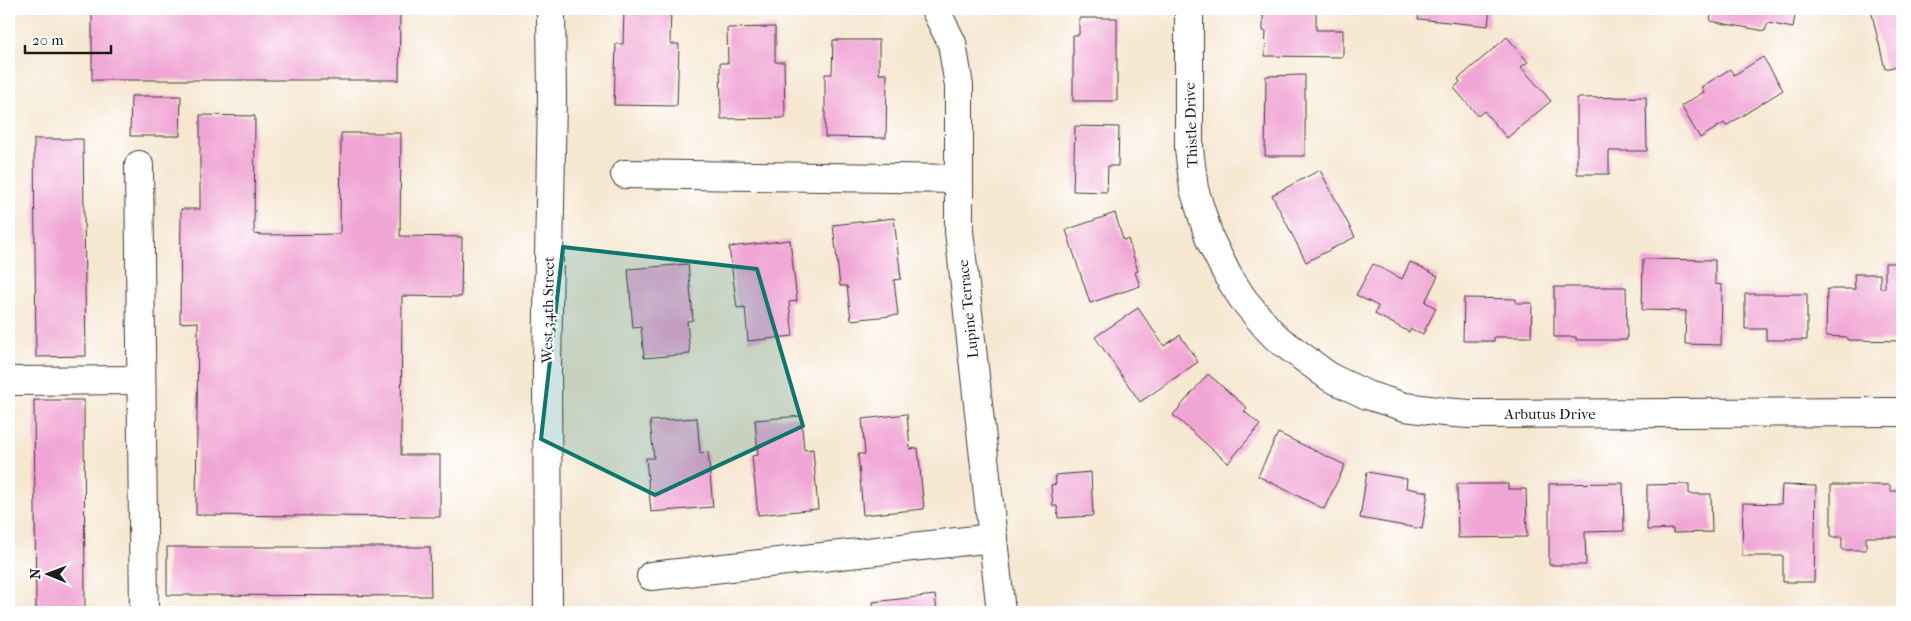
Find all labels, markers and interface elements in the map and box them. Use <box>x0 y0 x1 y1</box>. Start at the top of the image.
scale bar <box>25 22 111 54</box>
text: 20 m <box>32 31 64 49</box>
street label: Thistle Drive <box>1180 81 1201 168</box>
street label: West 34th Street <box>538 256 558 365</box>
street label: Lupine Terrace <box>954 258 982 359</box>
street label: Arbutus Drive <box>1503 405 1596 423</box>
north arrow <box>22 548 72 598</box>
text: N <box>27 568 44 579</box>

